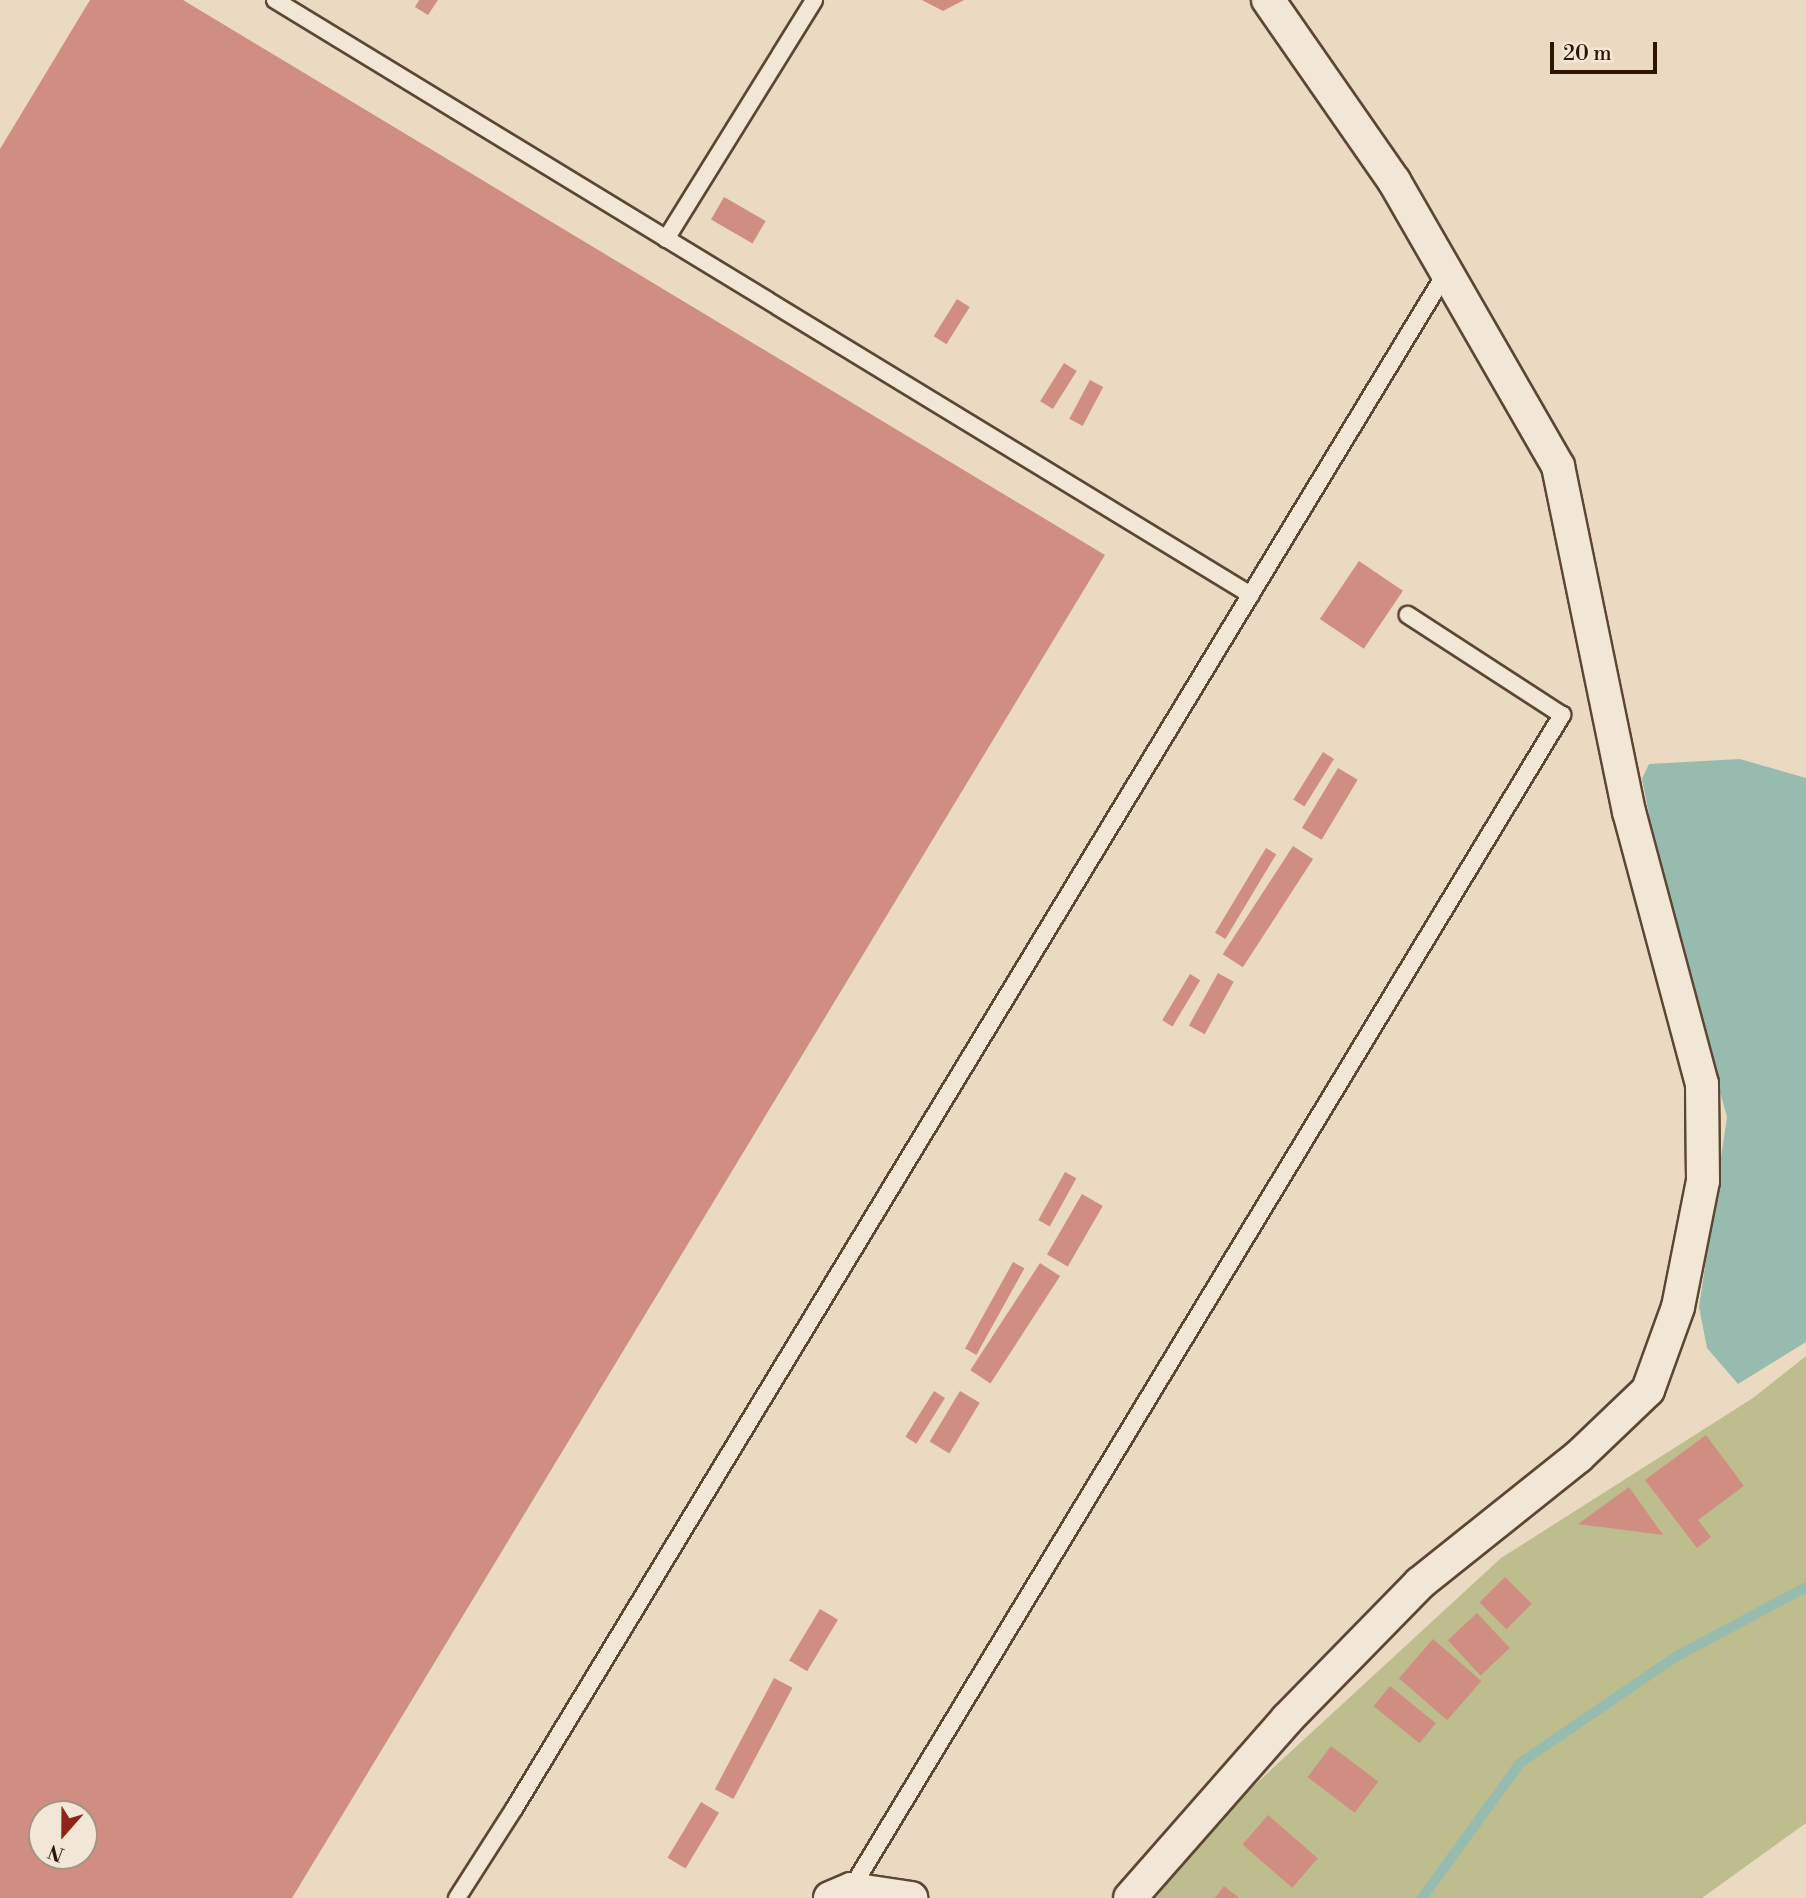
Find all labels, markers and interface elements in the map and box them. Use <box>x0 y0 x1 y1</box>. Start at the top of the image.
scale bar <box>1554 28 1661 72</box>
text: 20 m <box>1563 41 1612 67</box>
north arrow <box>28 1800 98 1870</box>
text: N <box>45 1839 68 1867</box>

